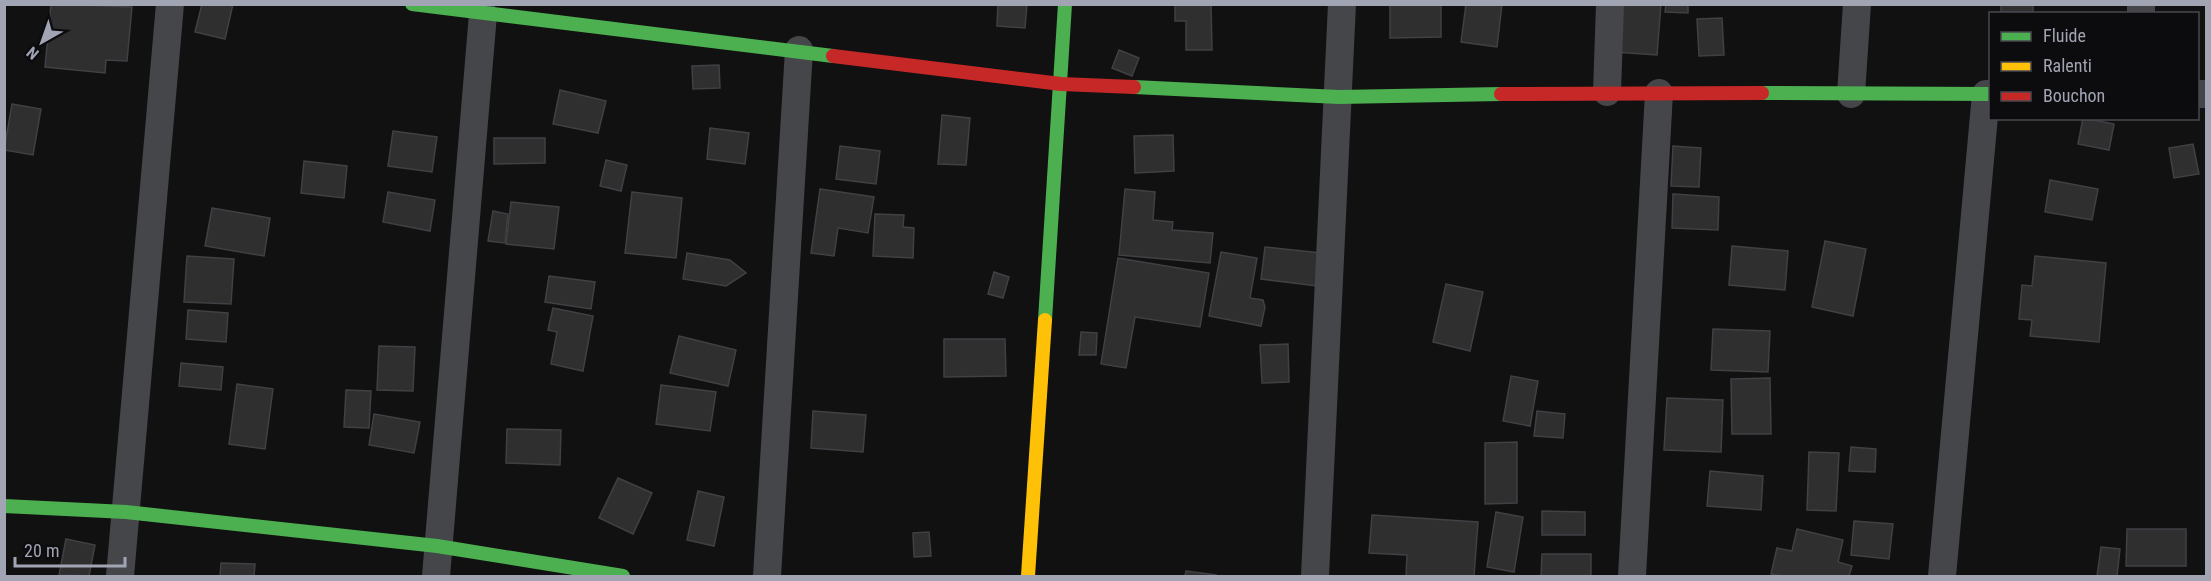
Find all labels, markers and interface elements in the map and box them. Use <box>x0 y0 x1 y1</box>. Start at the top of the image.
north arrow <box>12 12 72 72</box>
legend <box>1989 12 2199 120</box>
text: Fluide <box>2043 25 2086 46</box>
text: N <box>23 43 43 64</box>
text: Ralenti <box>2043 55 2092 76</box>
text: Bouchon <box>2043 85 2105 106</box>
scale bar <box>15 530 124 568</box>
text: 20 m <box>24 540 59 561</box>

